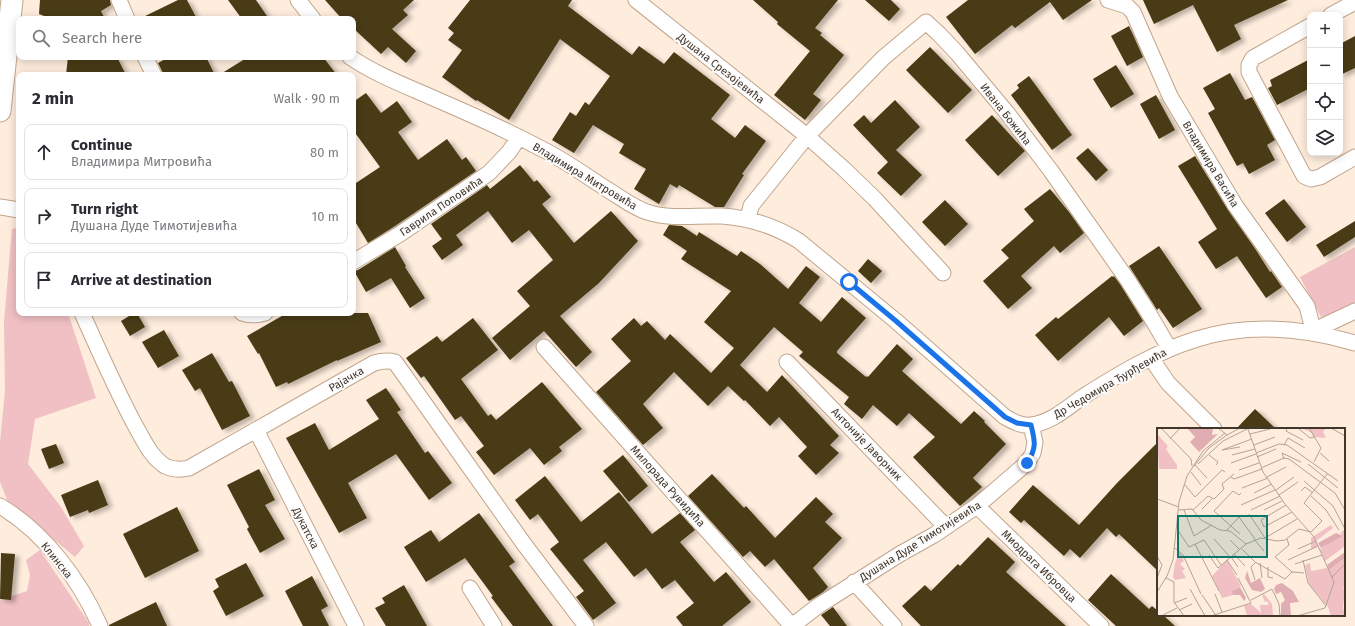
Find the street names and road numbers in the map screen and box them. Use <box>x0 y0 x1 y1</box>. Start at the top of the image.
street label: Душана Срезојевића <box>674 30 767 106</box>
street label: Ивана Божића <box>977 81 1034 148</box>
street label: Владимира Васића <box>1180 119 1241 210</box>
street label: Владимира Митровића <box>530 140 639 213</box>
street label: Гаврила Поповића <box>397 174 485 239</box>
street label: Др Чедомира Ђурђевића <box>1051 346 1169 422</box>
street label: Рајачка <box>326 364 366 395</box>
street label: Антоније Јаворник <box>829 405 905 484</box>
street label: Милорада Рувидића <box>628 443 708 530</box>
street label: Душана Дуде Тимотијевића <box>856 499 983 585</box>
street label: Дукатска <box>289 504 322 551</box>
street label: Миодрага Ибровца <box>999 527 1079 605</box>
street label: Клинска <box>38 540 75 581</box>

